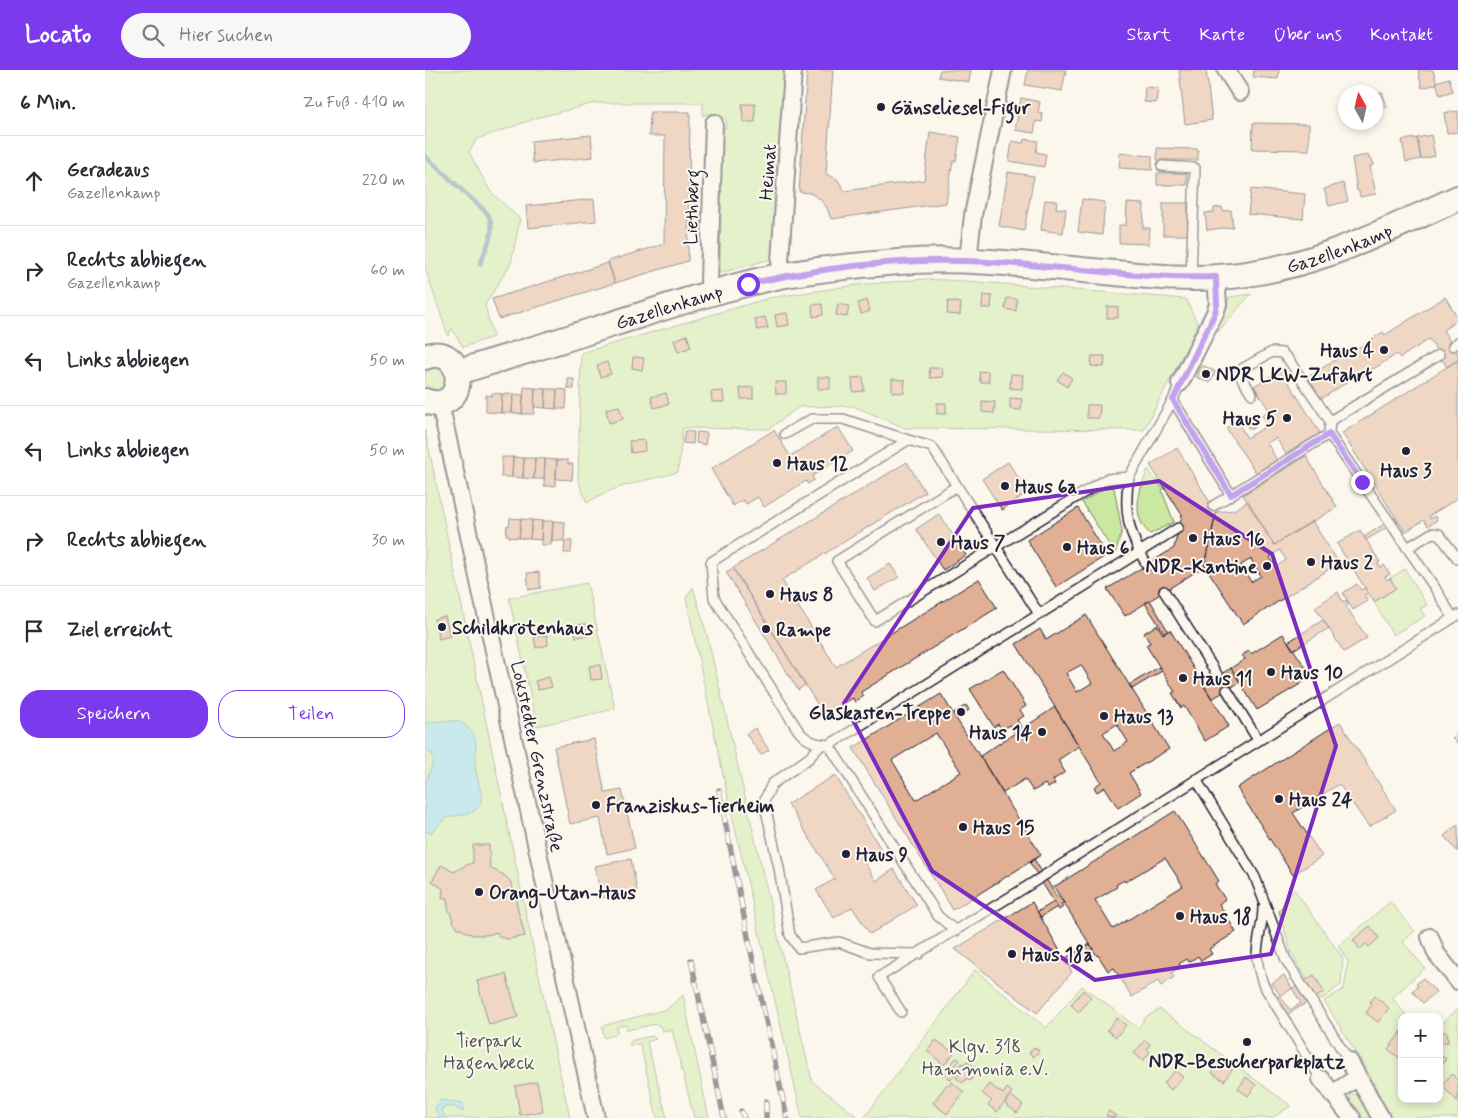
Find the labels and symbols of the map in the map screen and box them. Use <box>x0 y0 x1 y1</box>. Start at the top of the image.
north arrow <box>1338 85 1383 130</box>
place label: Gänseliesel-Figur <box>891 96 1032 124</box>
marker: Gänseliesel-Figur <box>875 101 887 113</box>
street label: Heimat <box>754 143 783 201</box>
street label: Liethberg <box>679 169 709 245</box>
street label: Gazellenkamp <box>1284 218 1397 280</box>
route start <box>737 273 760 296</box>
street label: Gazellenkamp <box>612 279 726 336</box>
place label: Haus 4 <box>1320 339 1374 364</box>
marker: Haus 4 <box>1378 344 1390 356</box>
place label: NDR LKW-Zufahrt <box>1216 363 1372 388</box>
marker: NDR LKW-Zufahrt <box>1200 368 1212 380</box>
place label: Haus 5 <box>1223 407 1278 432</box>
marker: Haus 5 <box>1281 412 1293 424</box>
marker: Haus 3 <box>1400 445 1412 457</box>
place label: Haus 12 <box>787 452 848 477</box>
marker: Haus 12 <box>771 457 783 469</box>
place label: Haus 3 <box>1380 459 1432 484</box>
route end <box>1351 471 1374 494</box>
place label: Haus 6a <box>1015 475 1077 500</box>
marker: Haus 6a <box>999 480 1011 492</box>
place label: Haus 16 <box>1203 527 1265 552</box>
place label: Haus 7 <box>951 531 1006 556</box>
marker: Haus 16 <box>1187 532 1199 544</box>
marker: Haus 7 <box>935 536 947 548</box>
place label: Haus 6 <box>1077 536 1130 561</box>
marker: Haus 6 <box>1061 541 1073 553</box>
place label: Haus 2 <box>1321 551 1374 576</box>
place label: NDR-Kantine <box>1146 555 1258 580</box>
marker: Haus 2 <box>1305 556 1317 568</box>
marker: NDR-Kantine <box>1261 560 1273 572</box>
place label: Haus 8 <box>780 583 833 608</box>
marker: Haus 8 <box>764 588 776 600</box>
place label: Schildkrötenhaus <box>452 616 594 641</box>
place label: Rampe <box>776 618 831 643</box>
marker: Schildkrötenhaus <box>436 621 448 633</box>
marker: Rampe <box>760 623 772 635</box>
street label: Lokstedter Grenzstraße <box>504 658 569 854</box>
place label: Haus 10 <box>1281 661 1343 686</box>
marker: Haus 10 <box>1265 666 1277 678</box>
place label: Haus 11 <box>1193 667 1252 692</box>
marker: Haus 11 <box>1177 672 1189 684</box>
place label: Glaskasten-Treppe <box>809 701 951 726</box>
place label: Haus 13 <box>1114 705 1173 730</box>
marker: Glaskasten-Treppe <box>955 706 967 718</box>
marker: Haus 13 <box>1098 710 1110 722</box>
place label: Haus 14 <box>969 721 1032 746</box>
marker: Haus 14 <box>1036 726 1048 738</box>
place label: Haus 24 <box>1289 788 1353 813</box>
marker: Haus 24 <box>1273 793 1285 805</box>
place label: Franziskus-Tierheim <box>606 794 774 819</box>
marker: Franziskus-Tierheim <box>590 799 602 811</box>
place label: Haus 15 <box>973 816 1034 841</box>
marker: Haus 15 <box>957 821 969 833</box>
place label: Haus 9 <box>856 843 909 868</box>
marker: Haus 9 <box>840 848 852 860</box>
place label: Orang-Utan-Haus <box>489 881 637 909</box>
marker: Orang-Utan-Haus <box>473 886 485 898</box>
place label: Haus 18 <box>1190 905 1252 930</box>
marker: Haus 18 <box>1174 910 1186 922</box>
place label: Haus 18a <box>1022 943 1094 968</box>
marker: Haus 18a <box>1006 948 1018 960</box>
park label: Tierpark Hagenbeck <box>443 1029 535 1079</box>
park label: Klgv. 318 Hammonia e.V. <box>922 1035 1048 1082</box>
marker: NDR-Besucherparkplatz <box>1241 1036 1253 1048</box>
place label: NDR-Besucherparkplatz <box>1149 1050 1346 1075</box>

